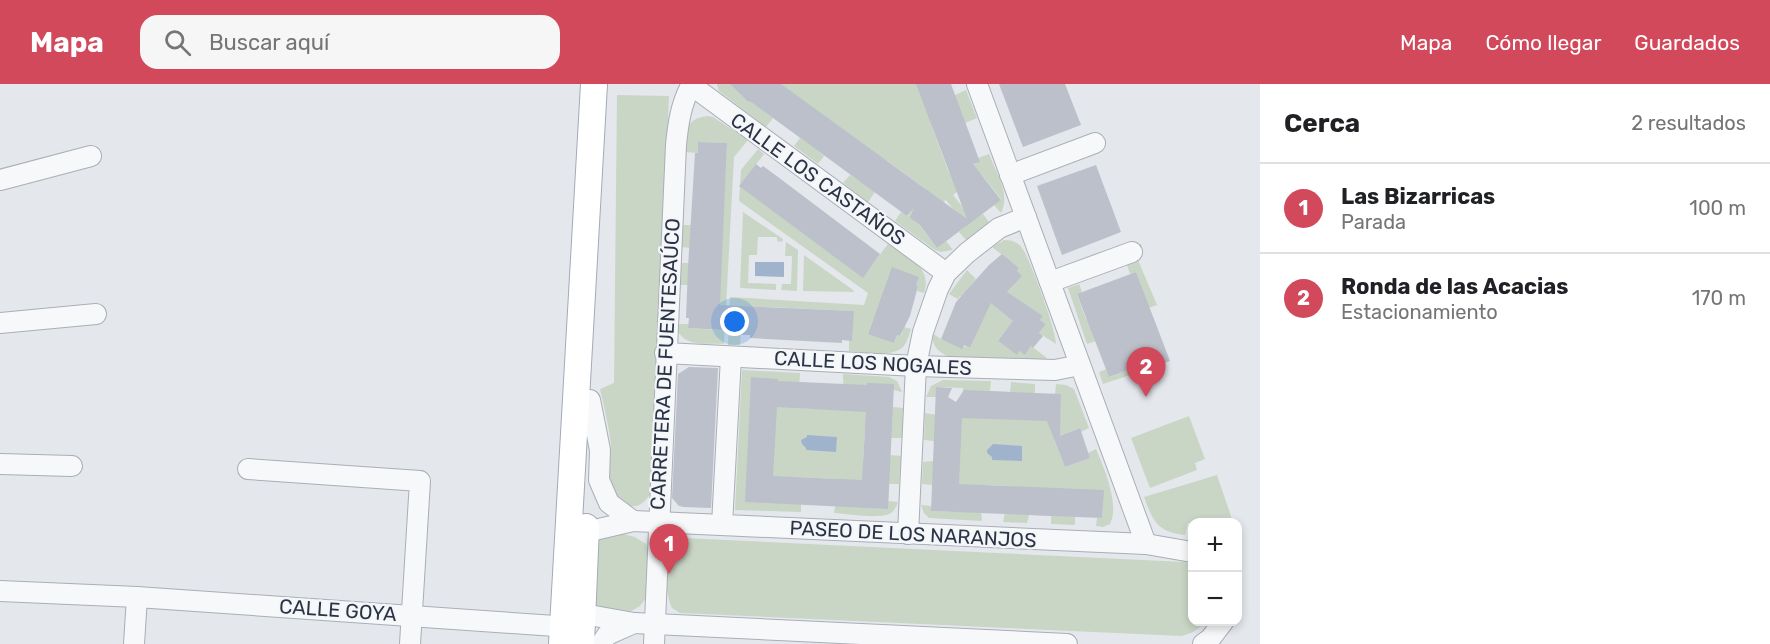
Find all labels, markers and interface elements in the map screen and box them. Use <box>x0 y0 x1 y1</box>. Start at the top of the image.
search box <box>140 15 560 69</box>
text: Mapa <box>30 26 104 59</box>
icon: search <box>161 26 194 59</box>
text: Buscar aquí <box>209 29 329 56</box>
text: Mapa <box>1400 30 1452 55</box>
text: Cómo llegar <box>1485 30 1601 55</box>
text: Guardados <box>1634 30 1740 55</box>
street label: CALLE LOS CASTAÑOS <box>726 108 910 250</box>
text: Cerca <box>1284 108 1360 139</box>
text: 2 resultados <box>1631 111 1746 135</box>
text: Las Bizarricas <box>1341 183 1495 210</box>
text: 1 <box>1299 196 1308 220</box>
text: 100 m <box>1689 196 1746 220</box>
text: Parada <box>1341 210 1406 234</box>
street label: CARRETERA DE FUENTESAÚCO <box>645 218 685 510</box>
text: Ronda de las Acacias <box>1341 273 1568 300</box>
text: 2 <box>1297 286 1310 310</box>
text: 170 m <box>1692 286 1746 310</box>
text: Estacionamiento <box>1341 300 1498 324</box>
your location <box>720 307 749 336</box>
street label: CALLE LOS NOGALES <box>773 346 973 380</box>
pin: 2 <box>1126 348 1166 397</box>
street label: PASEO DE LOS NARANJOS <box>789 516 1037 552</box>
map controls <box>1188 518 1242 626</box>
button: + <box>1188 518 1242 572</box>
pin: 1 <box>650 524 688 574</box>
button: − <box>1188 572 1242 626</box>
street label: CALLE GOYA <box>279 594 397 626</box>

